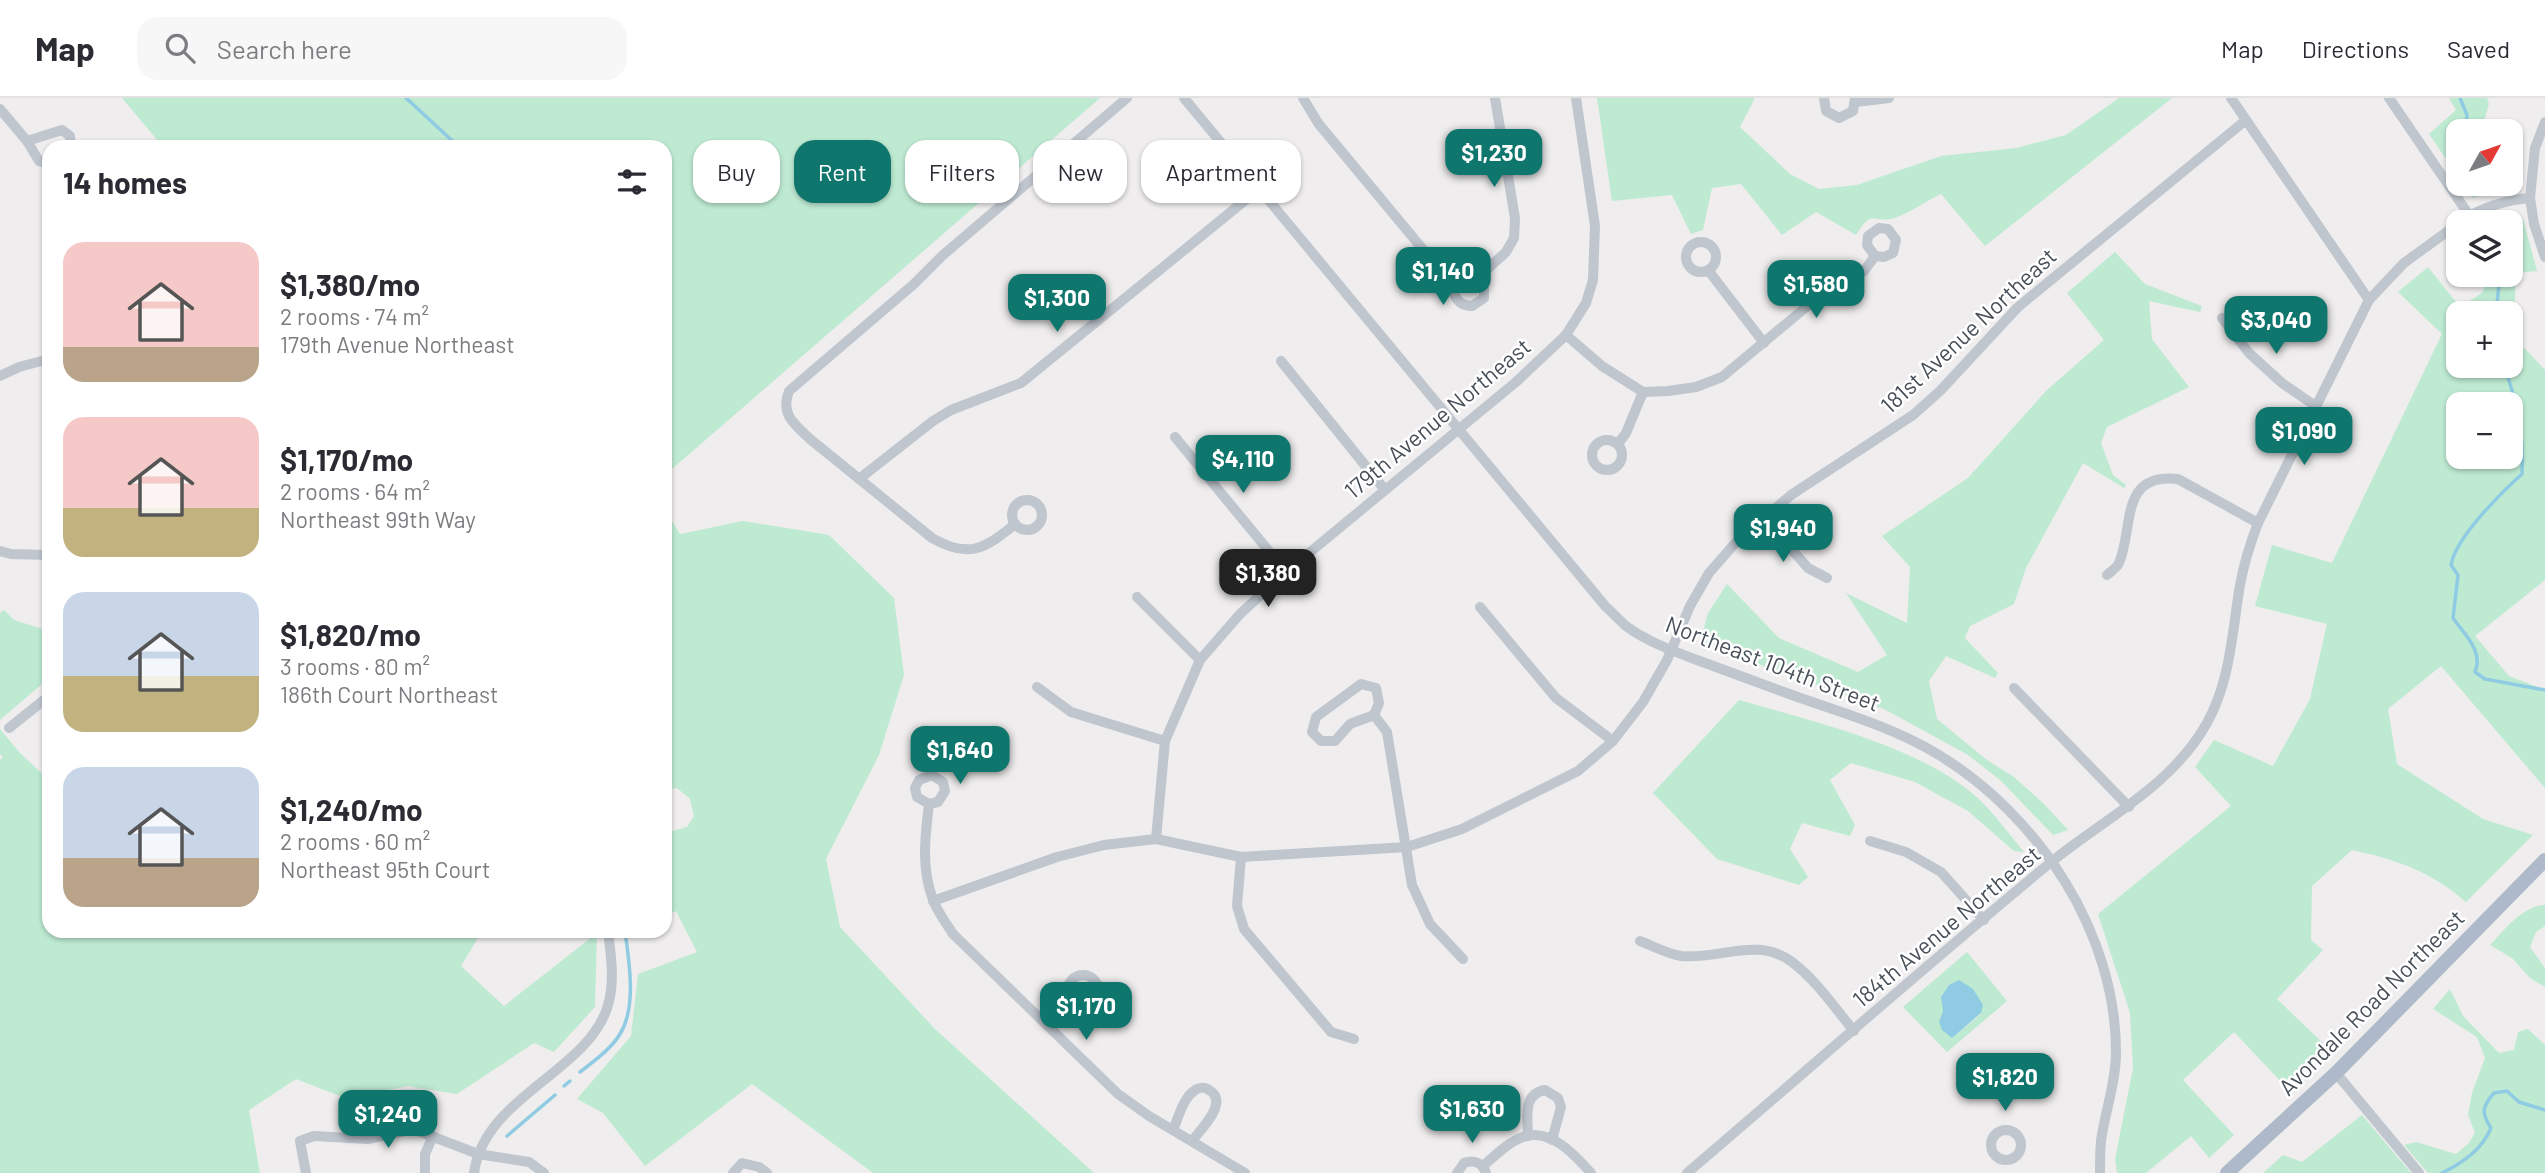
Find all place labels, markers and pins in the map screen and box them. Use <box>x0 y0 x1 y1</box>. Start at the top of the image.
pin: $1,230 <box>1437 130 1551 189</box>
pin: $1,140 <box>1386 248 1500 307</box>
pin: $1,580 <box>1759 260 1873 320</box>
pin: $1,300 <box>1000 274 1114 334</box>
pin: $3,040 <box>2219 296 2333 356</box>
pin: $1,090 <box>2247 408 2361 467</box>
pin: $4,110 <box>1186 436 1300 495</box>
pin: $1,940 <box>1726 504 1840 564</box>
pin: $1,380 <box>1211 550 1325 609</box>
pin: $1,640 <box>903 726 1017 786</box>
pin: $1,170 <box>1029 982 1143 1042</box>
pin: $1,820 <box>1948 1054 2062 1113</box>
pin: $1,630 <box>1415 1086 1529 1145</box>
pin: $1,240 <box>331 1090 445 1150</box>

